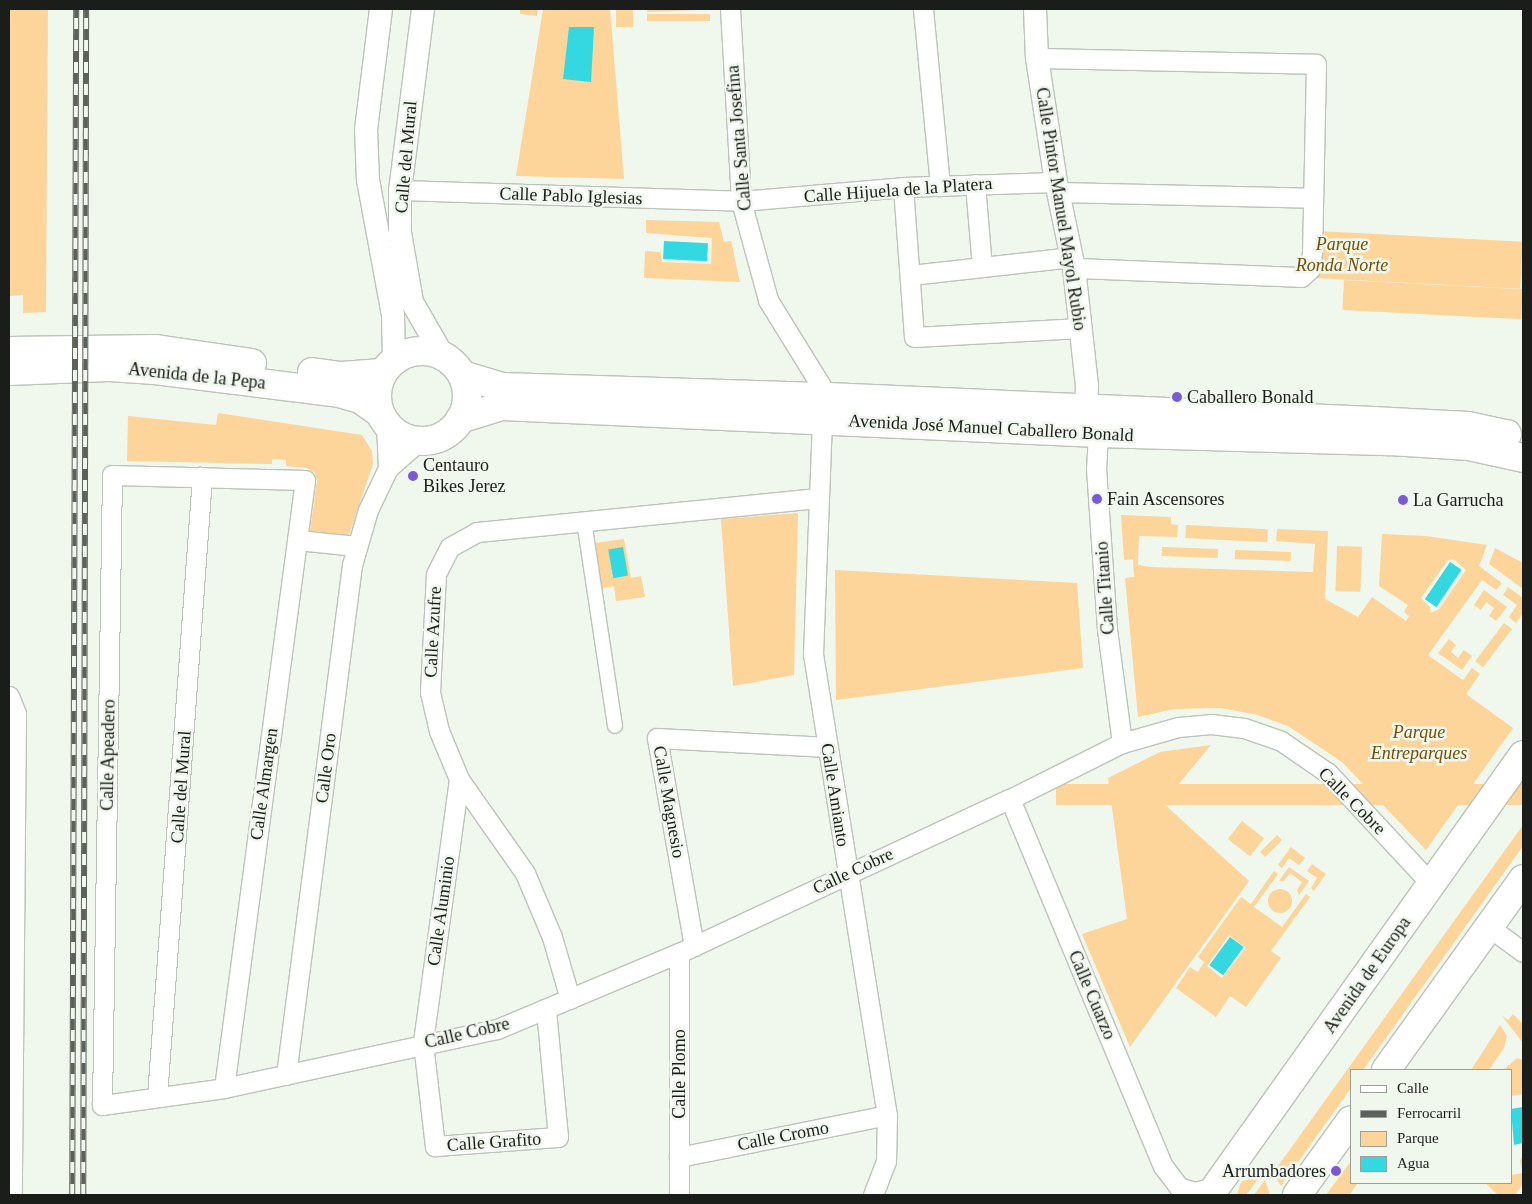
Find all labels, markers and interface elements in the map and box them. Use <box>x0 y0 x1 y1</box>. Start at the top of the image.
street label: Calle Santa Josefina <box>722 64 756 212</box>
street label: Calle Pintor Manuel Mayol Rubio <box>1031 86 1091 332</box>
street label: Calle del Mural <box>390 100 422 214</box>
street label: Calle Hijuela de la Platera <box>803 173 993 207</box>
street label: Calle Pablo Iglesias <box>499 183 643 209</box>
park label: Parque Ronda Norte <box>1296 234 1388 276</box>
street label: Avenida de la Pepa <box>127 358 267 394</box>
place label: Caballero Bonald <box>1187 386 1313 408</box>
marker: Caballero Bonald <box>1171 391 1183 403</box>
street label: Avenida José Manuel Caballero Bonald <box>848 410 1134 446</box>
place label: Centauro Bikes Jerez <box>423 455 505 498</box>
marker: Centauro Bikes Jerez <box>407 470 419 482</box>
place label: Fain Ascensores <box>1107 488 1225 510</box>
place label: La Garrucha <box>1413 489 1503 511</box>
marker: Fain Ascensores <box>1091 493 1103 505</box>
marker: La Garrucha <box>1397 494 1409 506</box>
street label: Calle Titanio <box>1091 540 1119 636</box>
street label: Calle Azufre <box>420 585 446 679</box>
street label: Calle Apeadero <box>96 699 120 811</box>
park label: Parque Entreparques <box>1371 722 1467 764</box>
street label: Calle Almargen <box>245 726 283 842</box>
street label: Calle del Mural <box>166 730 196 844</box>
street label: Calle Oro <box>311 732 341 804</box>
street label: Calle Amianto <box>816 741 854 849</box>
street label: Calle Magnesio <box>649 744 689 860</box>
street label: Calle Cobre <box>1314 763 1390 839</box>
street label: Calle Cobre <box>809 843 897 899</box>
street label: Calle Aluminio <box>423 854 459 968</box>
street label: Avenida de Europa <box>1319 912 1415 1038</box>
street label: Calle Cuarzo <box>1064 947 1120 1043</box>
street label: Calle Cobre <box>422 1013 512 1053</box>
street label: Calle Plomo <box>668 1029 690 1119</box>
legend <box>1350 1069 1512 1184</box>
text: Calle <box>1397 1080 1429 1096</box>
text: Ferrocarril <box>1397 1105 1461 1121</box>
street label: Calle Cromo <box>736 1117 830 1155</box>
street label: Calle Grafito <box>446 1128 542 1156</box>
text: Parque <box>1397 1130 1439 1146</box>
text: Agua <box>1397 1155 1430 1171</box>
place label: Arrumbadores <box>1222 1160 1326 1182</box>
marker: Arrumbadores <box>1330 1165 1342 1177</box>

